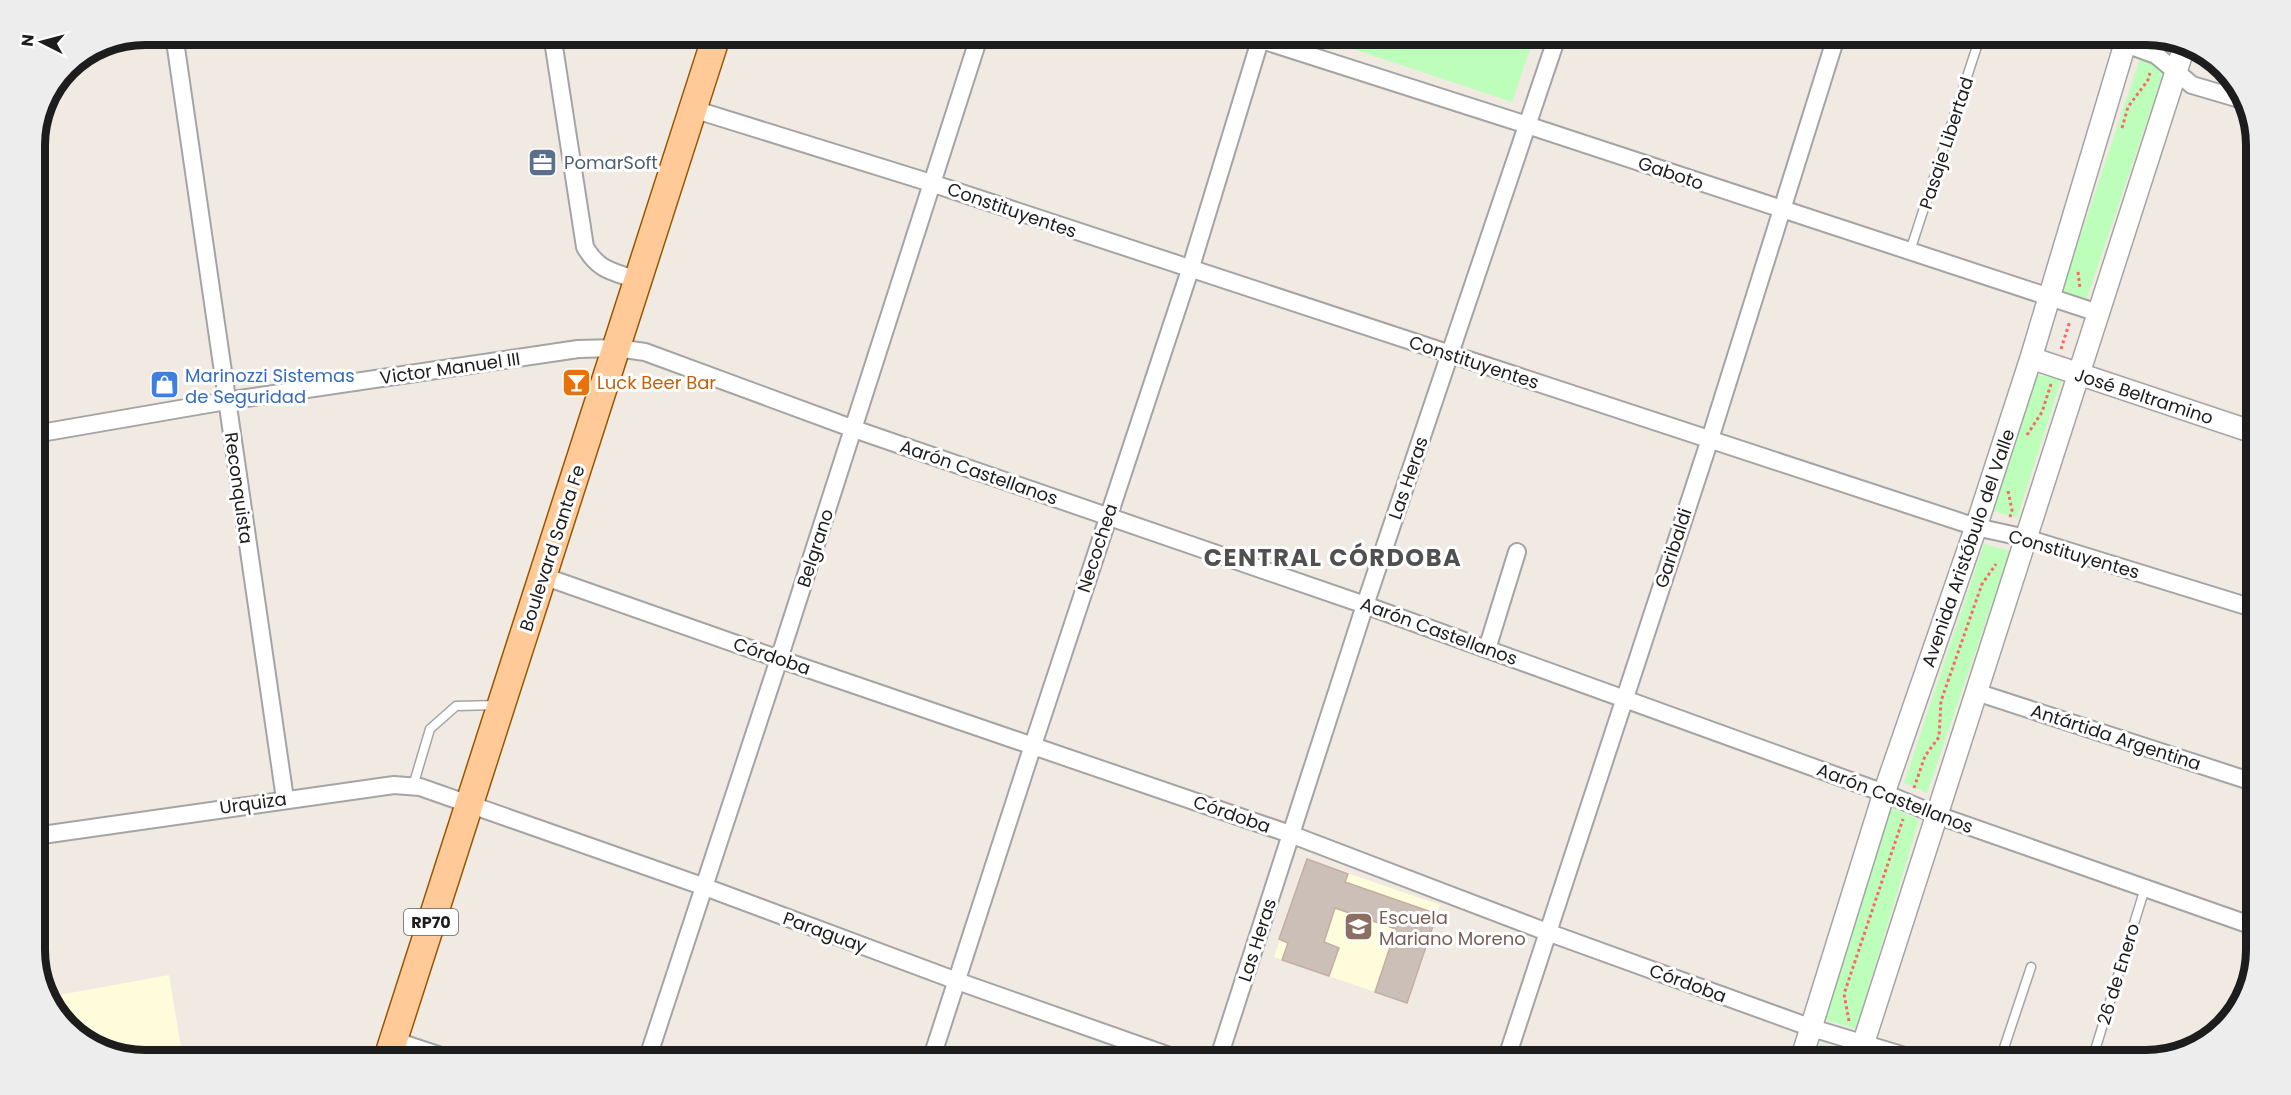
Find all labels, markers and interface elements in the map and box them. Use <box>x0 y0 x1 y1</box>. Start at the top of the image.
north arrow <box>12 12 72 72</box>
text: N <box>16 33 40 48</box>
street label: Pasaje Libertad <box>1913 74 1979 212</box>
office icon: PomarSoft <box>527 146 559 178</box>
place label: PomarSoft <box>564 150 658 175</box>
street label: Gaboto <box>1635 150 1707 196</box>
street label: Constituyentes <box>944 176 1080 244</box>
street label: Constituyentes <box>1406 329 1542 395</box>
street label: Victor Manuel III <box>378 346 522 390</box>
street label: José Beltramino <box>2071 362 2217 430</box>
place label: Marinozzi Sistemas de Seguridad <box>185 363 355 409</box>
bar icon: Luck Beer Bar <box>560 366 592 398</box>
shop icon: Marinozzi Sistemas de Seguridad <box>148 369 180 401</box>
place label: Luck Beer Bar <box>597 370 716 395</box>
street label: Avenida Aristóbulo del Valle <box>1915 425 2021 671</box>
street label: Reconquista <box>219 431 259 545</box>
street label: Aarón Castellanos <box>897 433 1061 511</box>
street label: Las Heras <box>1382 433 1434 523</box>
street label: Boulevard Santa Fe <box>513 462 591 634</box>
street label: Necochea <box>1071 500 1123 596</box>
street label: Garibaldi <box>1648 505 1698 591</box>
street label: Belgrano <box>791 506 839 590</box>
street label: Constituyentes <box>2006 523 2142 585</box>
district label: CENTRAL CÓRDOBA <box>1204 541 1462 574</box>
street label: Aarón Castellanos <box>1357 591 1521 671</box>
street label: Córdoba <box>730 631 814 681</box>
street label: Antártida Argentina <box>2028 698 2204 776</box>
street label: Aarón Castellanos <box>1813 757 1977 839</box>
street label: Urquiza <box>218 786 288 820</box>
street label: Córdoba <box>1190 789 1274 839</box>
street label: Las Heras <box>1232 895 1282 985</box>
street label: Paraguay <box>780 905 870 959</box>
place label: Escuela Mariano Moreno <box>1379 905 1526 951</box>
road number: RP70 <box>404 909 458 935</box>
school or university icon: Escuela Mariano Moreno <box>1342 911 1374 943</box>
street label: 26 de Enero <box>2091 920 2145 1028</box>
street label: Córdoba <box>1646 958 1730 1008</box>

